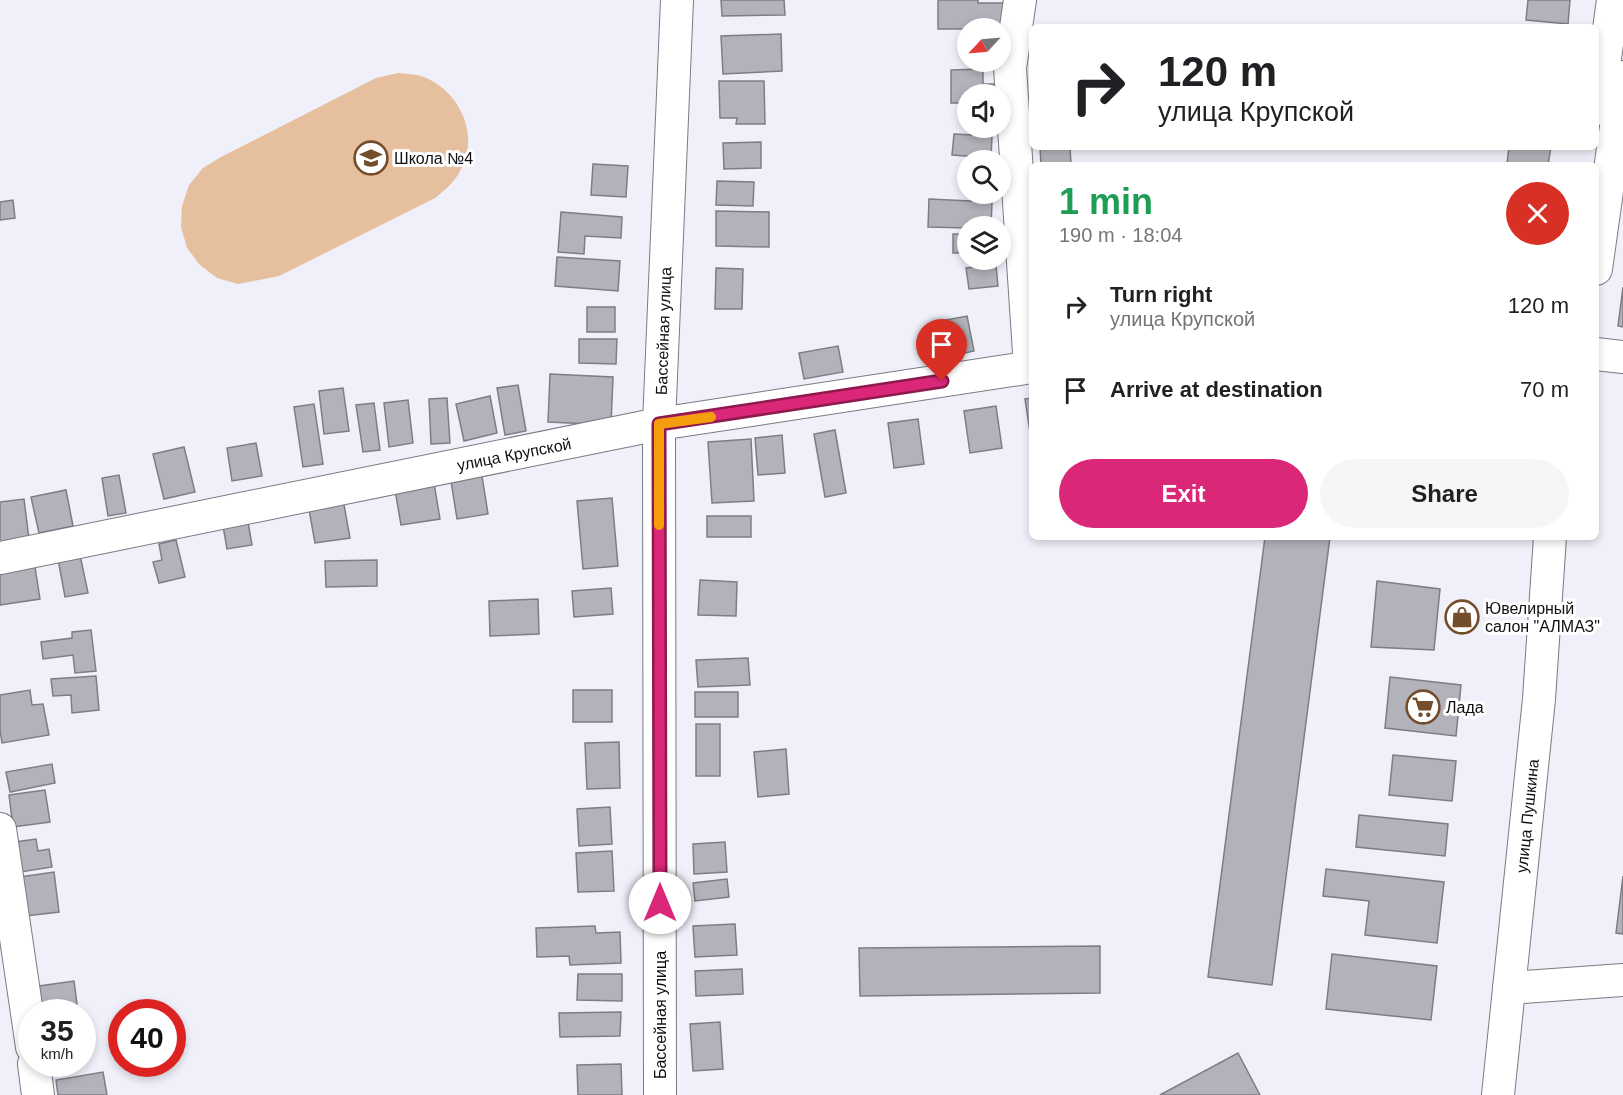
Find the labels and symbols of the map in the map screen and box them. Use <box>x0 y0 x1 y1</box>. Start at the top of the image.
north arrow <box>957 18 1011 72</box>
school or university icon: Школа №4 <box>353 140 389 176</box>
place label: Школа №4 <box>394 150 473 167</box>
street label: Бассейная улица <box>653 267 674 395</box>
pin <box>916 319 967 381</box>
street label: улица Крупской <box>455 435 573 474</box>
shop icon: Ювелирный салон "АЛМАЗ" <box>1444 599 1480 635</box>
place label: Ювелирный салон "АЛМАЗ" <box>1485 600 1600 635</box>
supermarket icon: Лада <box>1405 689 1441 725</box>
place label: Лада <box>1446 699 1484 716</box>
street label: улица Пушкина <box>1513 758 1542 874</box>
position arrow <box>628 871 692 935</box>
street label: Бассейная улица <box>652 951 669 1079</box>
speed limit sign: 40 <box>108 999 186 1077</box>

